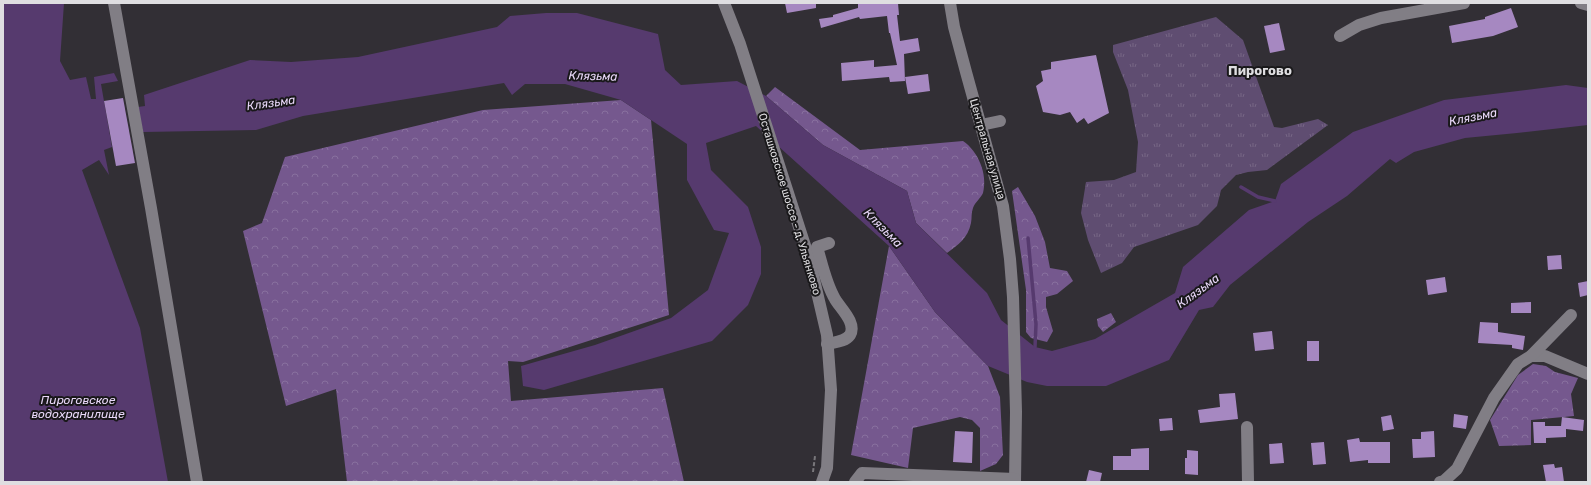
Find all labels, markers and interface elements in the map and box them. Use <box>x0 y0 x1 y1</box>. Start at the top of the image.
district label: Пирогово <box>1228 63 1292 78</box>
water label: Клязьма <box>568 68 618 84</box>
water label: Клязьма <box>246 93 296 113</box>
street label: Центральная улица <box>967 97 1008 201</box>
water label: Клязьма <box>1448 105 1498 129</box>
street label: Осташковское шоссе - д. Ульянково <box>756 112 823 297</box>
water label: Клязьма <box>861 206 905 250</box>
water label: Клязьма <box>1174 271 1222 311</box>
water label: Пироговское водохранилище <box>31 393 125 421</box>

